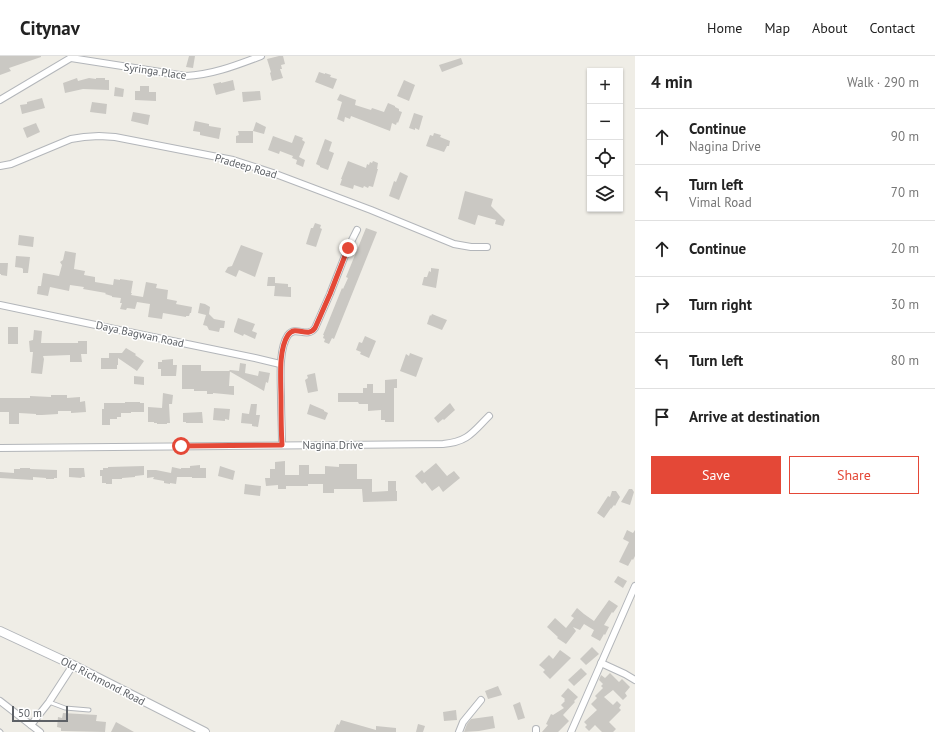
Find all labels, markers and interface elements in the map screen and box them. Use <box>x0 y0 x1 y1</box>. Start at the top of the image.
text: Citynav <box>20 16 80 40</box>
text: Home <box>707 19 742 37</box>
text: Map <box>764 19 790 37</box>
text: About <box>812 19 848 37</box>
text: Contact <box>870 19 915 37</box>
street label: Syringa Place <box>123 60 188 82</box>
map controls <box>587 68 623 212</box>
button: + <box>587 68 623 104</box>
text: 4 min <box>651 71 692 93</box>
text: Walk · 290 m <box>847 74 919 91</box>
button: − <box>587 104 623 140</box>
text: Continue <box>689 119 746 138</box>
icon: ahead <box>651 126 673 148</box>
text: 90 m <box>891 128 919 145</box>
text: Nagina Drive <box>689 138 761 155</box>
button: locate <box>587 140 623 176</box>
street label: Pradeep Road <box>213 150 279 182</box>
text: Turn left <box>689 175 743 194</box>
button: layers <box>587 176 623 212</box>
icon: left <box>651 182 673 204</box>
text: 70 m <box>891 184 919 201</box>
text: Vimal Road <box>689 194 752 211</box>
icon: ahead <box>651 238 673 260</box>
route end <box>339 239 357 257</box>
text: Continue <box>689 239 746 258</box>
text: 20 m <box>891 240 919 257</box>
icon: right <box>651 294 673 316</box>
text: Turn right <box>689 295 752 314</box>
text: 30 m <box>891 296 919 313</box>
street label: Daya Bagwan Road <box>95 318 185 350</box>
icon: left <box>651 350 673 372</box>
text: Turn left <box>689 351 743 370</box>
text: 80 m <box>891 352 919 369</box>
icon: arrive <box>651 406 673 428</box>
text: Arrive at destination <box>689 407 820 426</box>
route start <box>172 437 190 455</box>
street label: Nagina Drive <box>303 438 364 452</box>
button: Save <box>651 456 781 494</box>
button: Share <box>789 456 919 494</box>
street label: Old Richmond Road <box>58 654 148 708</box>
scale bar <box>12 704 68 723</box>
text: 50 m <box>18 706 42 720</box>

